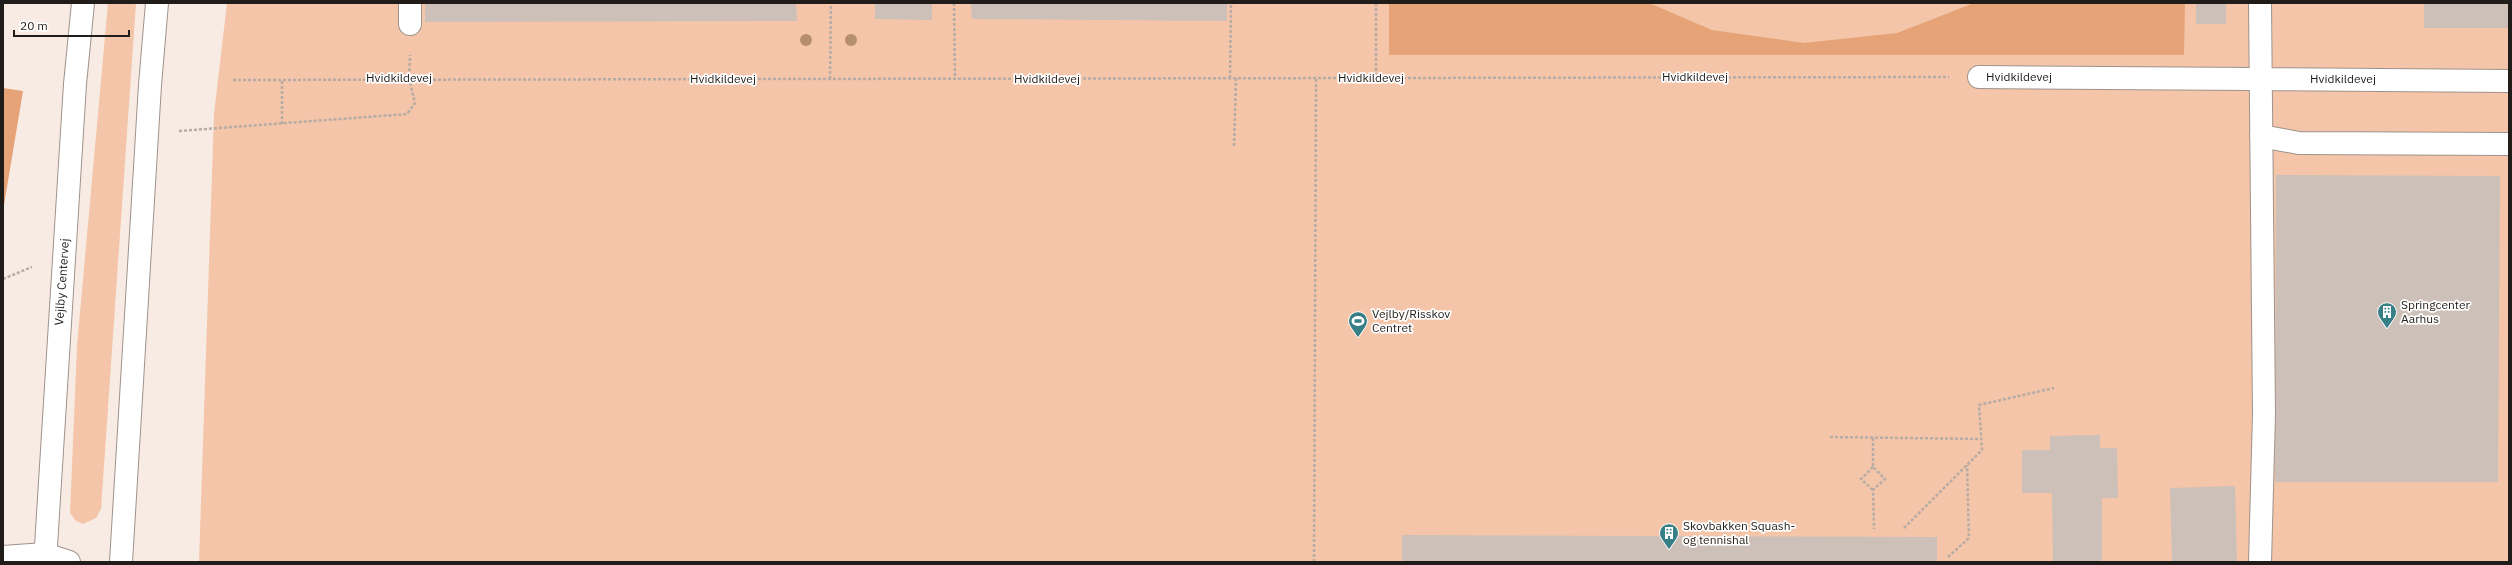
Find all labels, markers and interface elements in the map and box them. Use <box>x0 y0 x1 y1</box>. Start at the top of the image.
scale bar <box>14 12 129 38</box>
text: 20 m <box>20 18 48 33</box>
street label: Hvidkildevej <box>1662 69 1728 84</box>
street label: Hvidkildevej <box>1986 69 2052 84</box>
street label: Hvidkildevej <box>366 70 432 85</box>
street label: Hvidkildevej <box>1338 70 1404 85</box>
street label: Hvidkildevej <box>690 71 756 86</box>
street label: Hvidkildevej <box>1014 71 1080 86</box>
street label: Hvidkildevej <box>2310 71 2376 86</box>
street label: Vejlby Centervej <box>51 238 72 326</box>
place label: Springcenter Aarhus <box>2401 297 2471 326</box>
building icon: Springcenter Aarhus <box>2376 301 2398 329</box>
place label: Vejlby/Risskov Centret <box>1372 306 1450 335</box>
sports icon: Vejlby/Risskov Centret <box>1347 310 1369 338</box>
place label: Skovbakken Squash- og tennishal <box>1683 518 1795 547</box>
building icon: Skovbakken Squash- og tennishal <box>1658 522 1680 550</box>

